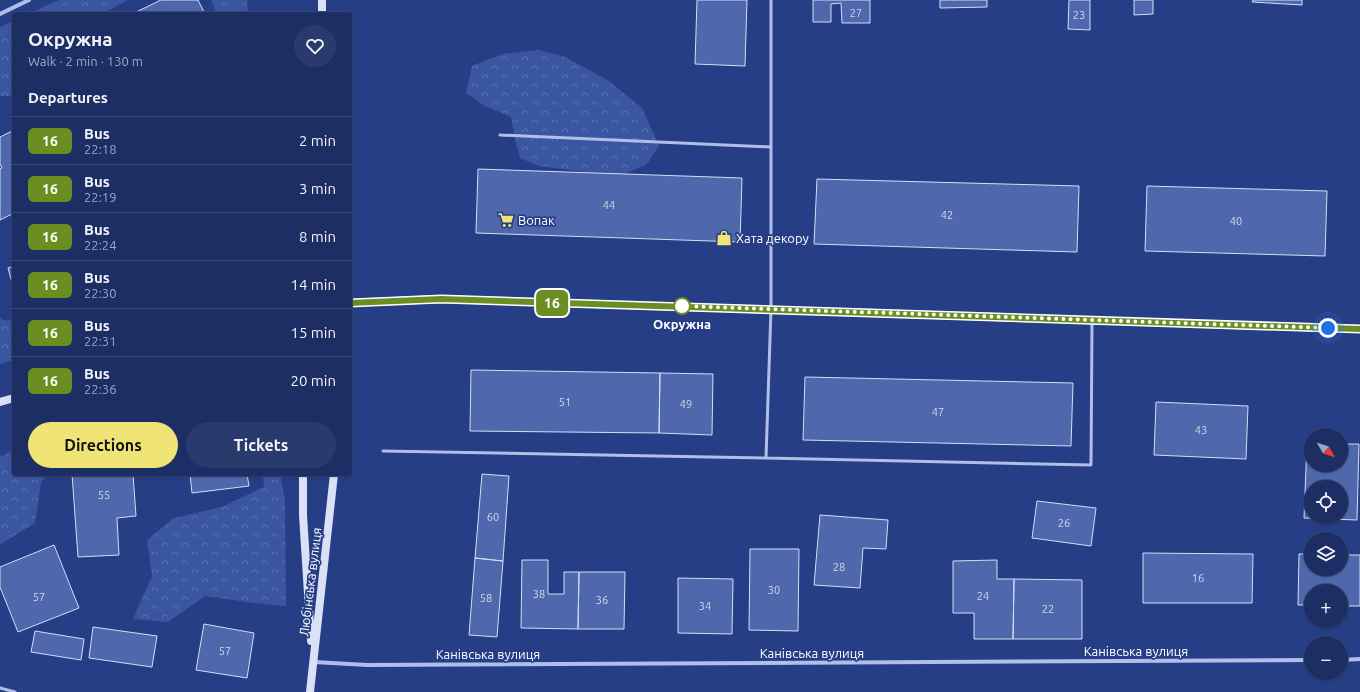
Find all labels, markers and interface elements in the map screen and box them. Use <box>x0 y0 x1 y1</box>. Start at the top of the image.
house number: 27 <box>850 7 862 19</box>
house number: 23 <box>1073 9 1085 21</box>
button: heart <box>294 25 336 67</box>
text: Окружна <box>28 28 113 50</box>
text: Walk · 2 min · 130 m <box>28 54 143 68</box>
text: Departures <box>28 89 108 106</box>
text: Bus <box>84 125 110 142</box>
text: 2 min <box>299 132 336 149</box>
text: 16 <box>42 133 58 149</box>
text: 22:18 <box>84 142 117 156</box>
text: Bus <box>84 173 110 190</box>
text: 3 min <box>299 180 336 197</box>
text: 16 <box>42 181 58 197</box>
text: 22:19 <box>84 190 117 204</box>
house number: 44 <box>603 199 615 211</box>
house number: 42 <box>941 209 953 221</box>
supermarket icon: Вопак <box>497 211 515 229</box>
place label: Вопак <box>518 213 555 227</box>
house number: 40 <box>1230 215 1242 227</box>
text: Bus <box>84 221 110 238</box>
text: 8 min <box>299 228 336 245</box>
text: 16 <box>42 229 58 245</box>
shop icon: Хата декору <box>715 229 733 247</box>
place label: Хата декору <box>736 231 809 245</box>
text: 22:24 <box>84 238 117 252</box>
text: Bus <box>84 269 110 286</box>
text: 14 min <box>290 276 336 293</box>
text: 16 <box>42 277 58 293</box>
text: 22:30 <box>84 286 117 300</box>
line badge: 16 <box>534 290 570 316</box>
text: 16 <box>544 295 560 311</box>
marker: Окружна <box>673 297 691 315</box>
text: Bus <box>84 317 110 334</box>
place label: Окружна <box>653 317 711 331</box>
your location <box>1318 318 1338 338</box>
text: 15 min <box>290 324 336 341</box>
text: 16 <box>42 325 58 341</box>
text: 22:31 <box>84 334 117 348</box>
text: Bus <box>84 365 110 382</box>
text: 20 min <box>290 372 336 389</box>
text: 16 <box>42 373 58 389</box>
text: 22:36 <box>84 382 117 396</box>
house number: 51 <box>559 396 571 408</box>
house number: 49 <box>680 398 692 410</box>
house number: 47 <box>932 406 944 418</box>
button: Directions <box>28 422 178 468</box>
button: Tickets <box>186 422 336 468</box>
house number: 43 <box>1195 424 1207 436</box>
north arrow <box>1304 428 1348 472</box>
map controls <box>1304 428 1348 680</box>
button: locate <box>1304 480 1348 524</box>
house number: 55 <box>98 489 110 501</box>
house number: 60 <box>487 511 499 523</box>
house number: 26 <box>1058 517 1070 529</box>
street label: Любінська вулиця <box>296 527 324 637</box>
button: layers <box>1304 532 1348 576</box>
house number: 28 <box>833 561 845 573</box>
house number: 16 <box>1192 572 1204 584</box>
house number: 30 <box>768 584 780 596</box>
button: + <box>1304 584 1348 628</box>
house number: 38 <box>533 588 545 600</box>
house number: 24 <box>977 590 989 602</box>
house number: 57 <box>33 591 45 603</box>
house number: 58 <box>480 592 492 604</box>
house number: 36 <box>596 594 608 606</box>
house number: 34 <box>699 600 711 612</box>
house number: 22 <box>1042 603 1054 615</box>
button: − <box>1304 636 1348 680</box>
street label: Канівська вулиця <box>1084 644 1188 658</box>
house number: 57 <box>219 645 231 657</box>
street label: Канівська вулиця <box>760 646 864 660</box>
street label: Канівська вулиця <box>436 647 540 661</box>

